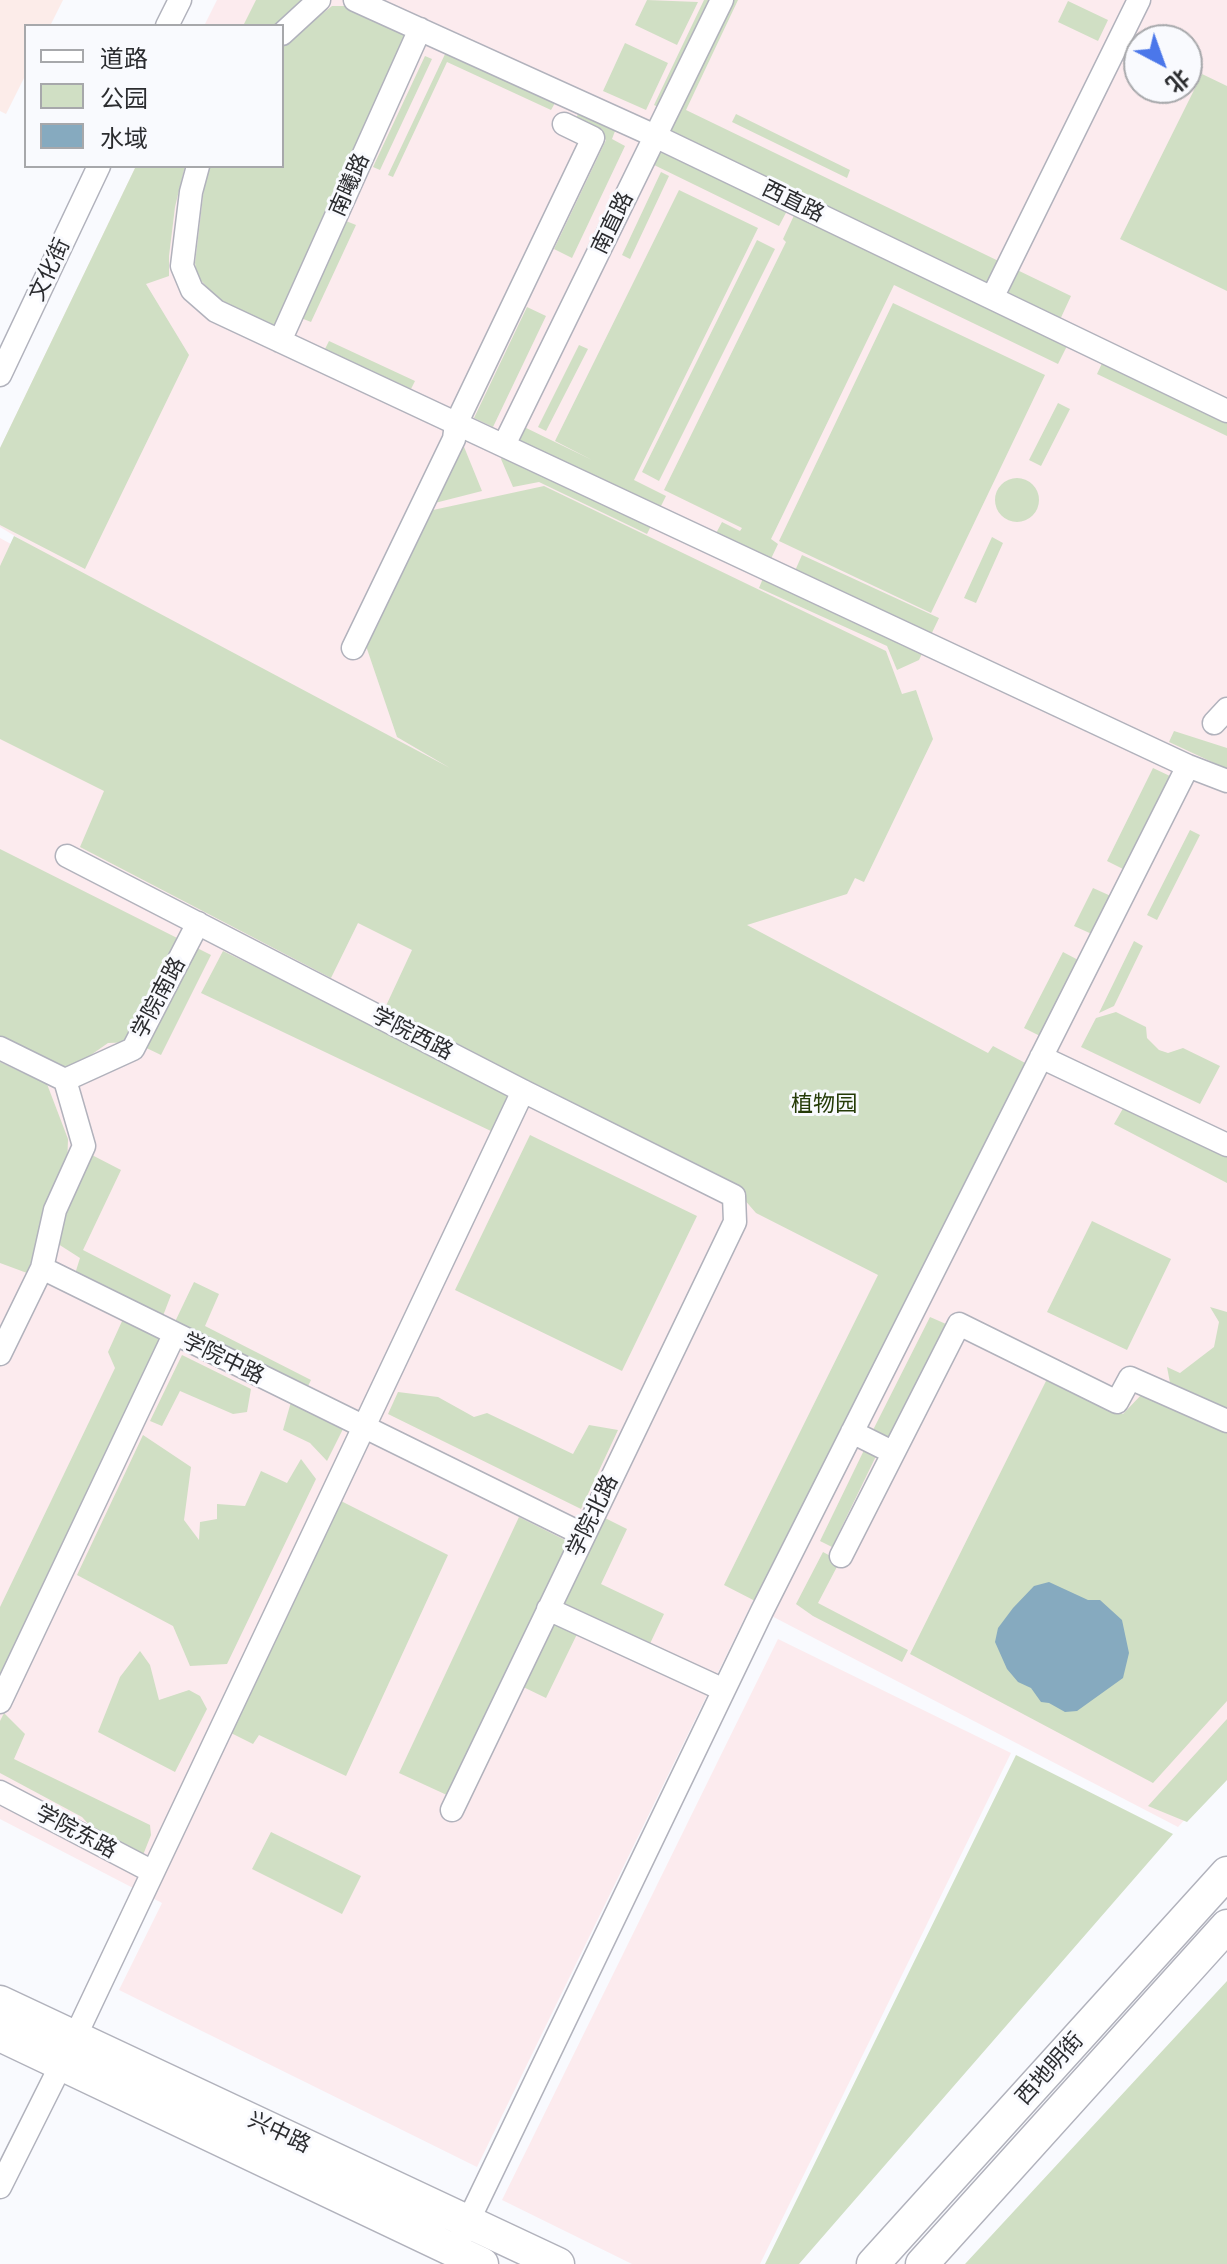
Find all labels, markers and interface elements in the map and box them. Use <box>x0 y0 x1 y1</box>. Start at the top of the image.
legend <box>24 24 284 168</box>
north arrow <box>1123 24 1203 104</box>
text: 道路 <box>100 45 148 73</box>
text: 北 <box>1161 64 1195 98</box>
text: 公园 <box>100 85 148 113</box>
text: 水域 <box>100 125 148 153</box>
street label: 南曦路 <box>325 149 375 221</box>
street label: 西直路 <box>758 176 828 228</box>
street label: 南直路 <box>587 188 639 258</box>
street label: 文化街 <box>24 235 76 305</box>
street label: 学院南路 <box>127 953 191 1043</box>
street label: 学院西路 <box>367 1002 457 1066</box>
park label: 植物园 <box>791 1092 857 1118</box>
street label: 学院中路 <box>178 1328 268 1390</box>
street label: 学院北路 <box>562 1471 624 1561</box>
street label: 学院东路 <box>31 1800 121 1864</box>
street label: 西地明街 <box>1011 2027 1089 2111</box>
street label: 兴中路 <box>244 2107 314 2159</box>

